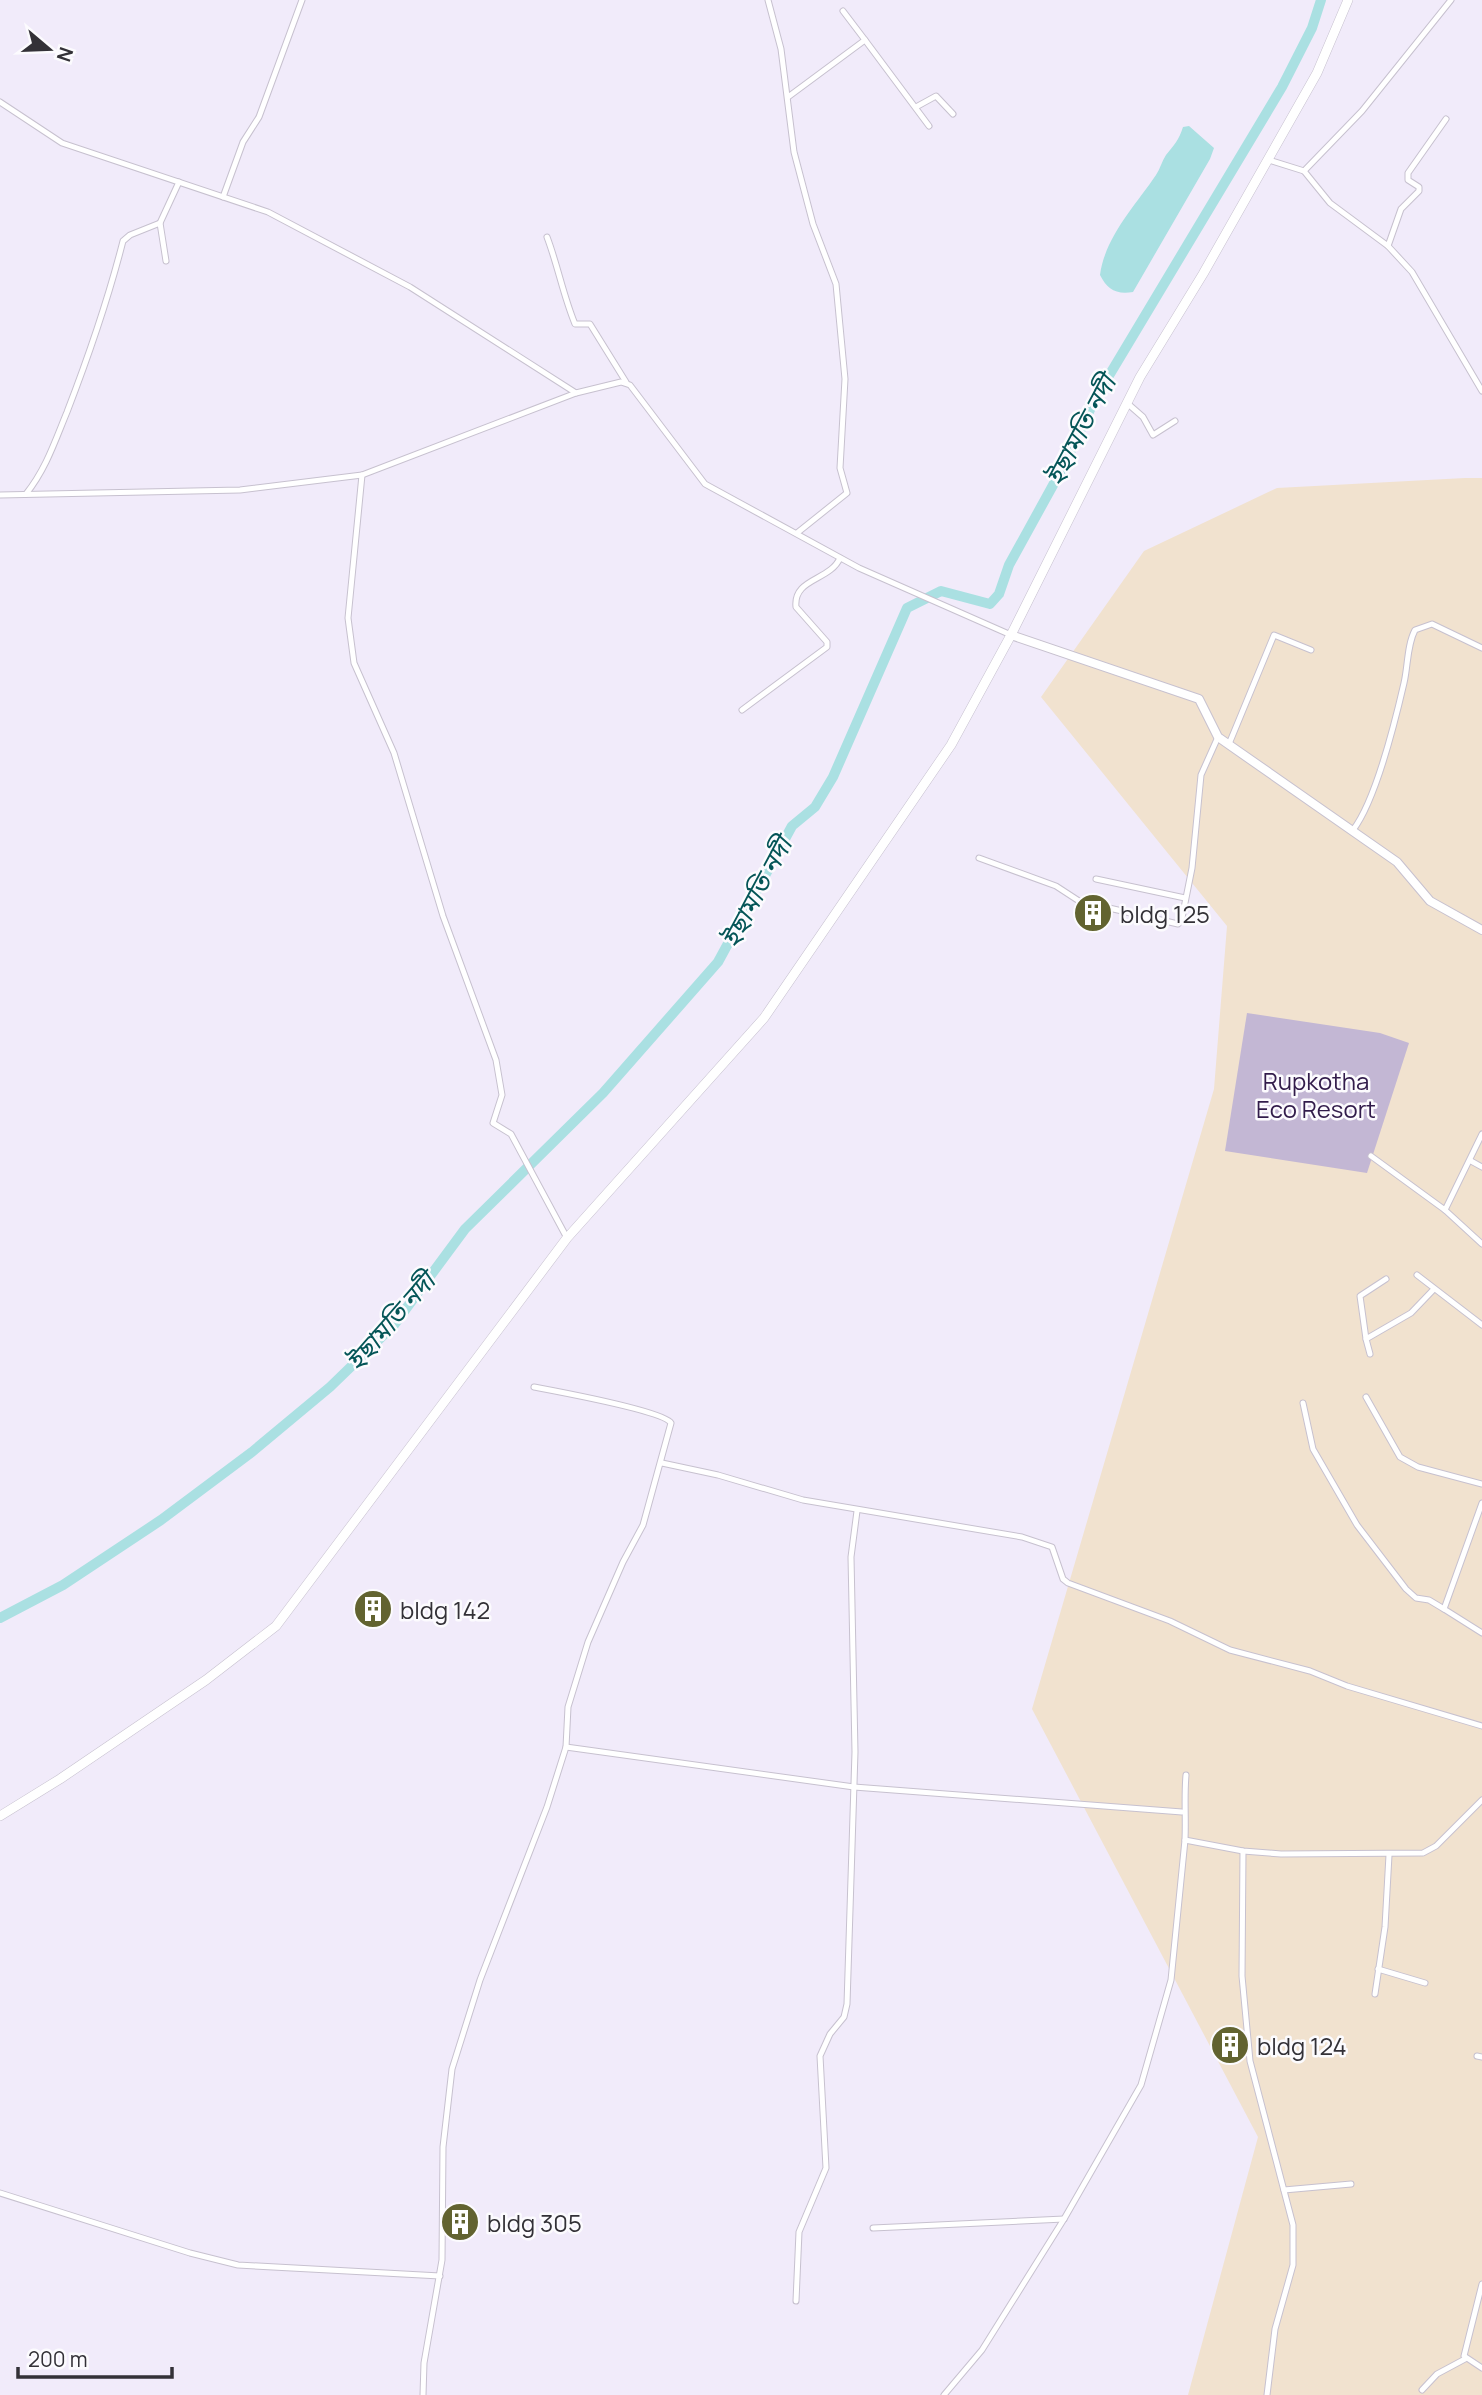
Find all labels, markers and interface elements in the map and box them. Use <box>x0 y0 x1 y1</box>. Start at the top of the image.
north arrow <box>14 14 84 84</box>
text: N <box>51 44 80 65</box>
water label: ইছামতি নদী <box>1036 364 1126 491</box>
water label: ইছামতি নদী <box>712 826 802 953</box>
building icon: bldg 125 <box>1072 892 1114 934</box>
place label: bldg 125 <box>1120 897 1210 930</box>
park label: Rupkotha Eco Resort <box>1256 1064 1376 1125</box>
water label: ইছামতি নদী <box>337 1260 446 1378</box>
building icon: bldg 142 <box>352 1588 394 1630</box>
place label: bldg 142 <box>400 1593 490 1626</box>
building icon: bldg 124 <box>1209 2024 1251 2066</box>
place label: bldg 124 <box>1257 2029 1347 2062</box>
building icon: bldg 305 <box>439 2201 481 2243</box>
place label: bldg 305 <box>487 2206 582 2239</box>
scale bar <box>18 2336 172 2380</box>
text: 200 m <box>28 2345 88 2373</box>

